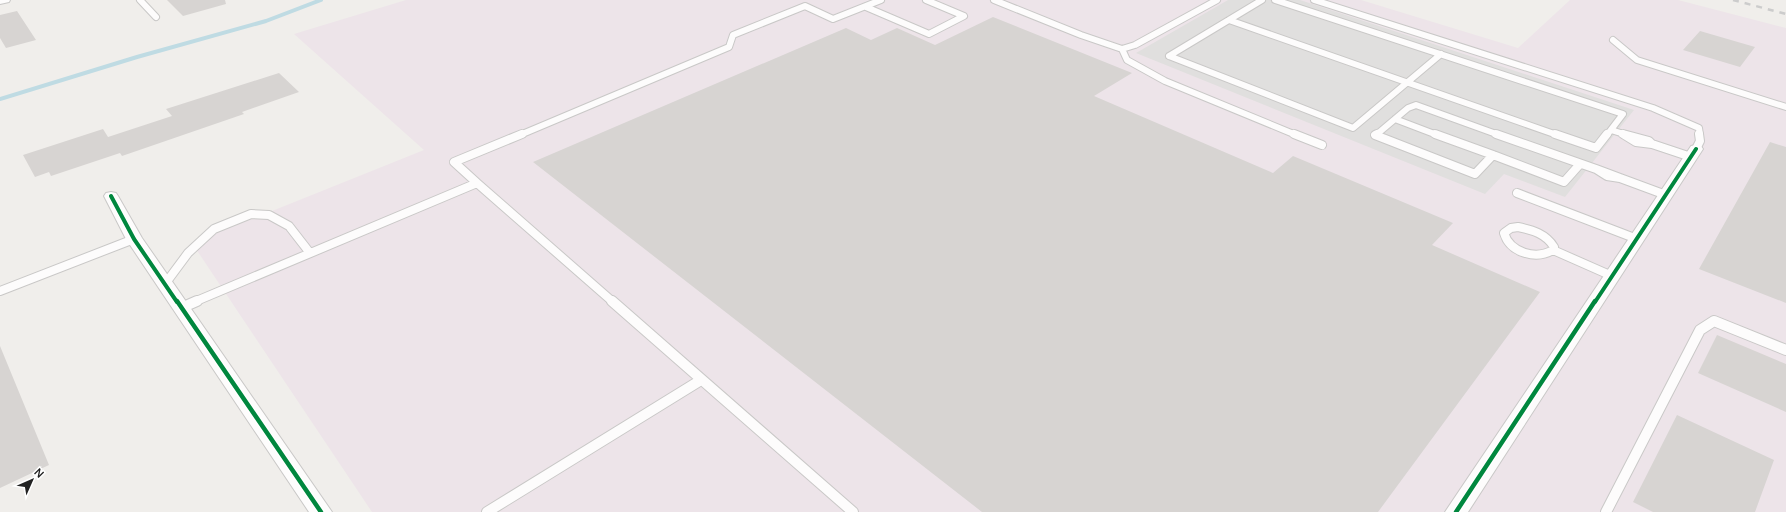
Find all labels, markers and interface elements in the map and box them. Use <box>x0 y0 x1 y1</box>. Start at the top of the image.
north arrow <box>12 460 52 500</box>
text: N <box>31 464 48 481</box>

